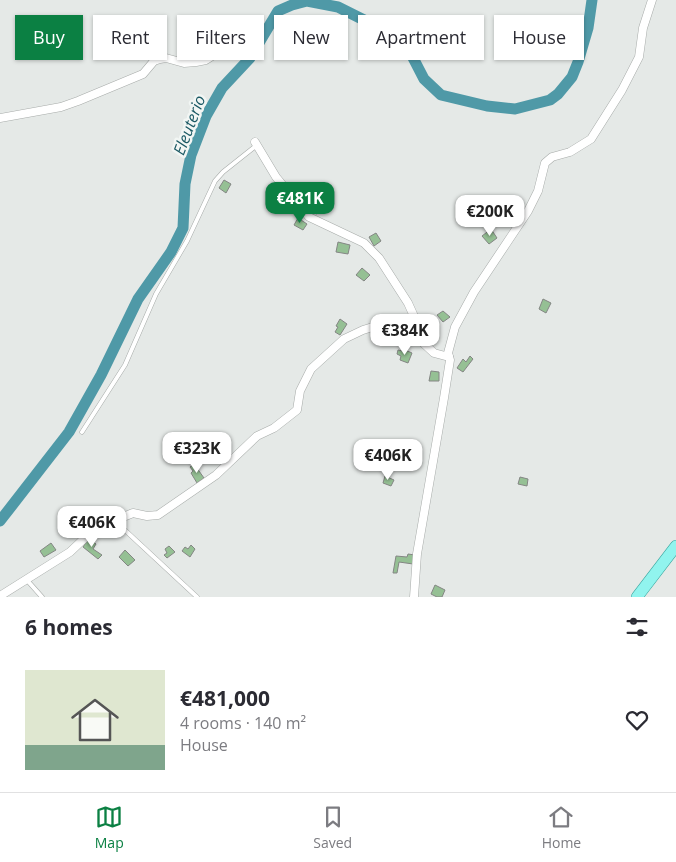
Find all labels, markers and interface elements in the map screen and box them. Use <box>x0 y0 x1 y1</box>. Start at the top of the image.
chip: Buy <box>15 15 83 60</box>
chip: Rent <box>93 15 167 60</box>
chip: Filters <box>177 15 264 60</box>
chip: New <box>274 15 348 60</box>
chip: Apartment <box>358 15 484 60</box>
chip: House <box>494 15 584 60</box>
water label: Eleuterio <box>168 92 210 158</box>
pin: €481K <box>265 182 335 224</box>
text: €481K <box>276 187 324 209</box>
pin: €200K <box>455 194 525 237</box>
text: €200K <box>466 200 514 222</box>
pin: €384K <box>370 314 440 356</box>
text: €384K <box>381 319 429 341</box>
pin: €323K <box>162 432 232 474</box>
text: €323K <box>173 437 221 459</box>
pin: €406K <box>353 438 423 481</box>
text: €406K <box>364 444 412 466</box>
pin: €406K <box>57 506 127 548</box>
text: €406K <box>68 511 116 533</box>
text: 6 homes <box>25 613 113 641</box>
icon: filters <box>623 613 651 641</box>
text: €481,000 <box>180 684 270 712</box>
icon: home <box>65 690 125 750</box>
icon: heart <box>623 706 651 734</box>
text: 4 rooms · 140 m² <box>180 712 306 734</box>
text: House <box>180 734 228 756</box>
tab: Map <box>95 803 124 852</box>
tab: Saved <box>313 803 352 852</box>
tab: Home <box>542 803 581 852</box>

